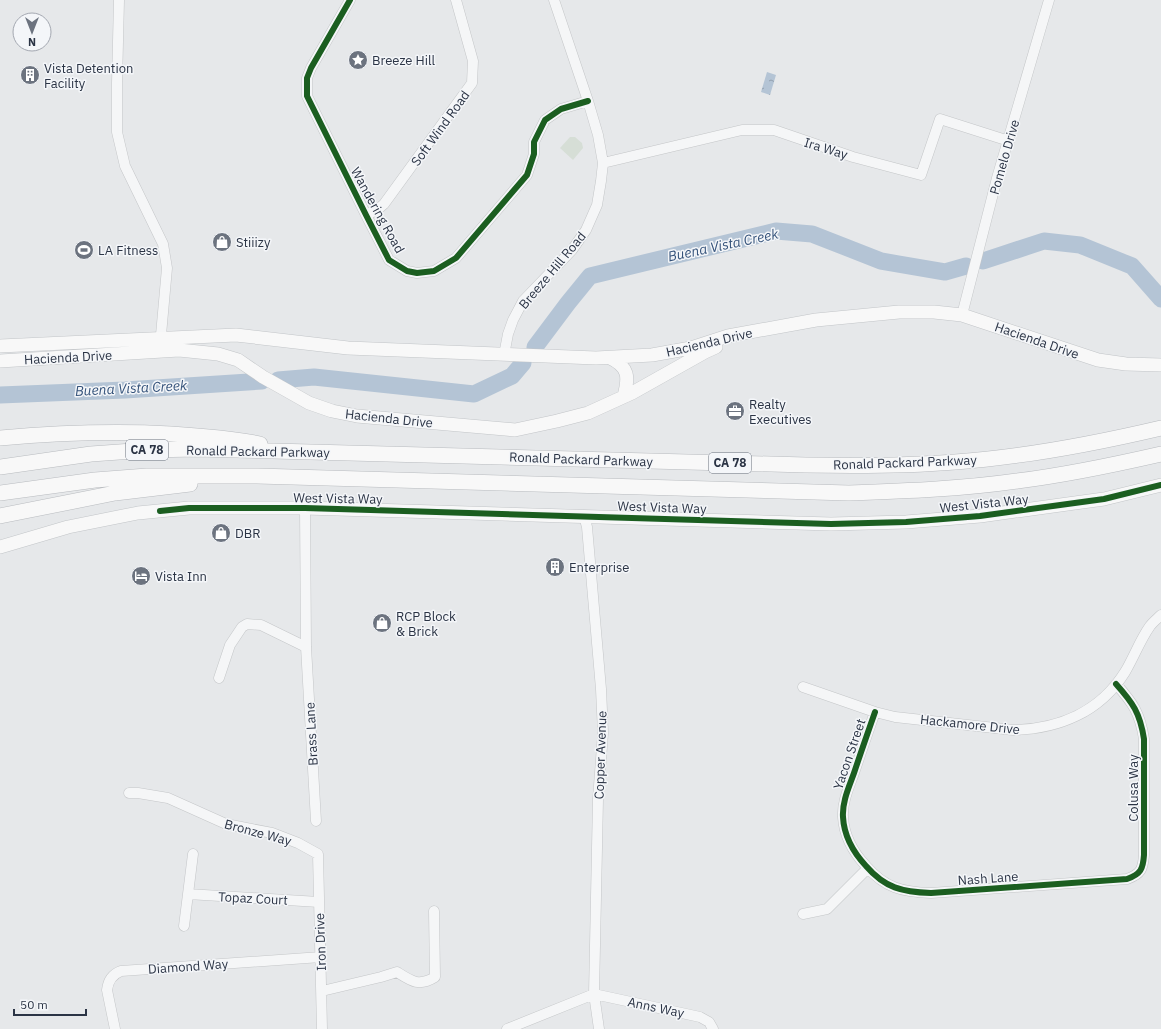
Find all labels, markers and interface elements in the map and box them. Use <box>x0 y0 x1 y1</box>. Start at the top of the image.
north arrow <box>12 12 52 52</box>
text: N <box>28 35 36 49</box>
place icon: Breeze Hill <box>347 49 369 71</box>
place label: Breeze Hill <box>372 52 435 69</box>
place label: Vista Detention Facility <box>44 60 133 92</box>
building icon: Vista Detention Facility <box>19 64 41 86</box>
street label: Soft Wind Road <box>407 87 474 169</box>
street label: Pomelo Drive <box>986 118 1023 197</box>
street label: Ira Way <box>802 134 850 163</box>
street label: Wandering Road <box>347 164 408 256</box>
water label: Buena Vista Creek <box>666 224 781 265</box>
street label: Breeze Hill Road <box>515 228 590 313</box>
shop icon: Stiiizy <box>211 231 233 253</box>
place label: Stiiizy <box>236 234 271 251</box>
sports icon: LA Fitness <box>73 239 95 261</box>
place label: LA Fitness <box>98 242 158 259</box>
street label: Hacienda Drive <box>992 318 1081 363</box>
street label: Hacienda Drive <box>664 324 754 361</box>
street label: Hacienda Drive <box>24 347 112 368</box>
water label: Buena Vista Creek <box>74 376 188 400</box>
place label: Realty Executives <box>749 396 812 428</box>
office icon: Realty Executives <box>724 400 746 422</box>
street label: Hacienda Drive <box>344 405 434 432</box>
road number: CA 78 <box>126 440 168 460</box>
street label: Ronald Packard Parkway <box>186 442 330 461</box>
street label: Ronald Packard Parkway <box>509 448 654 471</box>
street label: Ronald Packard Parkway <box>833 451 978 474</box>
road number: CA 78 <box>709 453 751 473</box>
street label: West Vista Way <box>293 489 383 508</box>
street label: West Vista Way <box>939 490 1030 517</box>
street label: West Vista Way <box>617 497 707 518</box>
shop icon: DBR <box>210 522 232 544</box>
place label: DBR <box>235 525 261 542</box>
building icon: Enterprise <box>544 556 566 578</box>
place label: Enterprise <box>569 559 629 576</box>
hotel icon: Vista Inn <box>130 565 152 587</box>
place label: Vista Inn <box>155 568 207 585</box>
place label: RCP Block & Brick <box>396 608 456 640</box>
shop icon: RCP Block & Brick <box>371 612 393 634</box>
street label: Brass Lane <box>301 702 322 766</box>
street label: Copper Avenue <box>590 710 611 800</box>
street label: Hackamore Drive <box>919 711 1021 738</box>
street label: Yacon Street <box>829 716 870 792</box>
street label: Colusa Way <box>1125 754 1142 822</box>
street label: Bronze Way <box>222 815 294 850</box>
street label: Nash Lane <box>957 868 1019 889</box>
street label: Topaz Court <box>218 888 288 909</box>
street label: Iron Drive <box>311 913 330 971</box>
street label: Diamond Way <box>147 955 229 978</box>
scale bar <box>14 991 86 1017</box>
street label: Anns Way <box>626 993 686 1022</box>
text: 50 m <box>20 997 48 1012</box>

